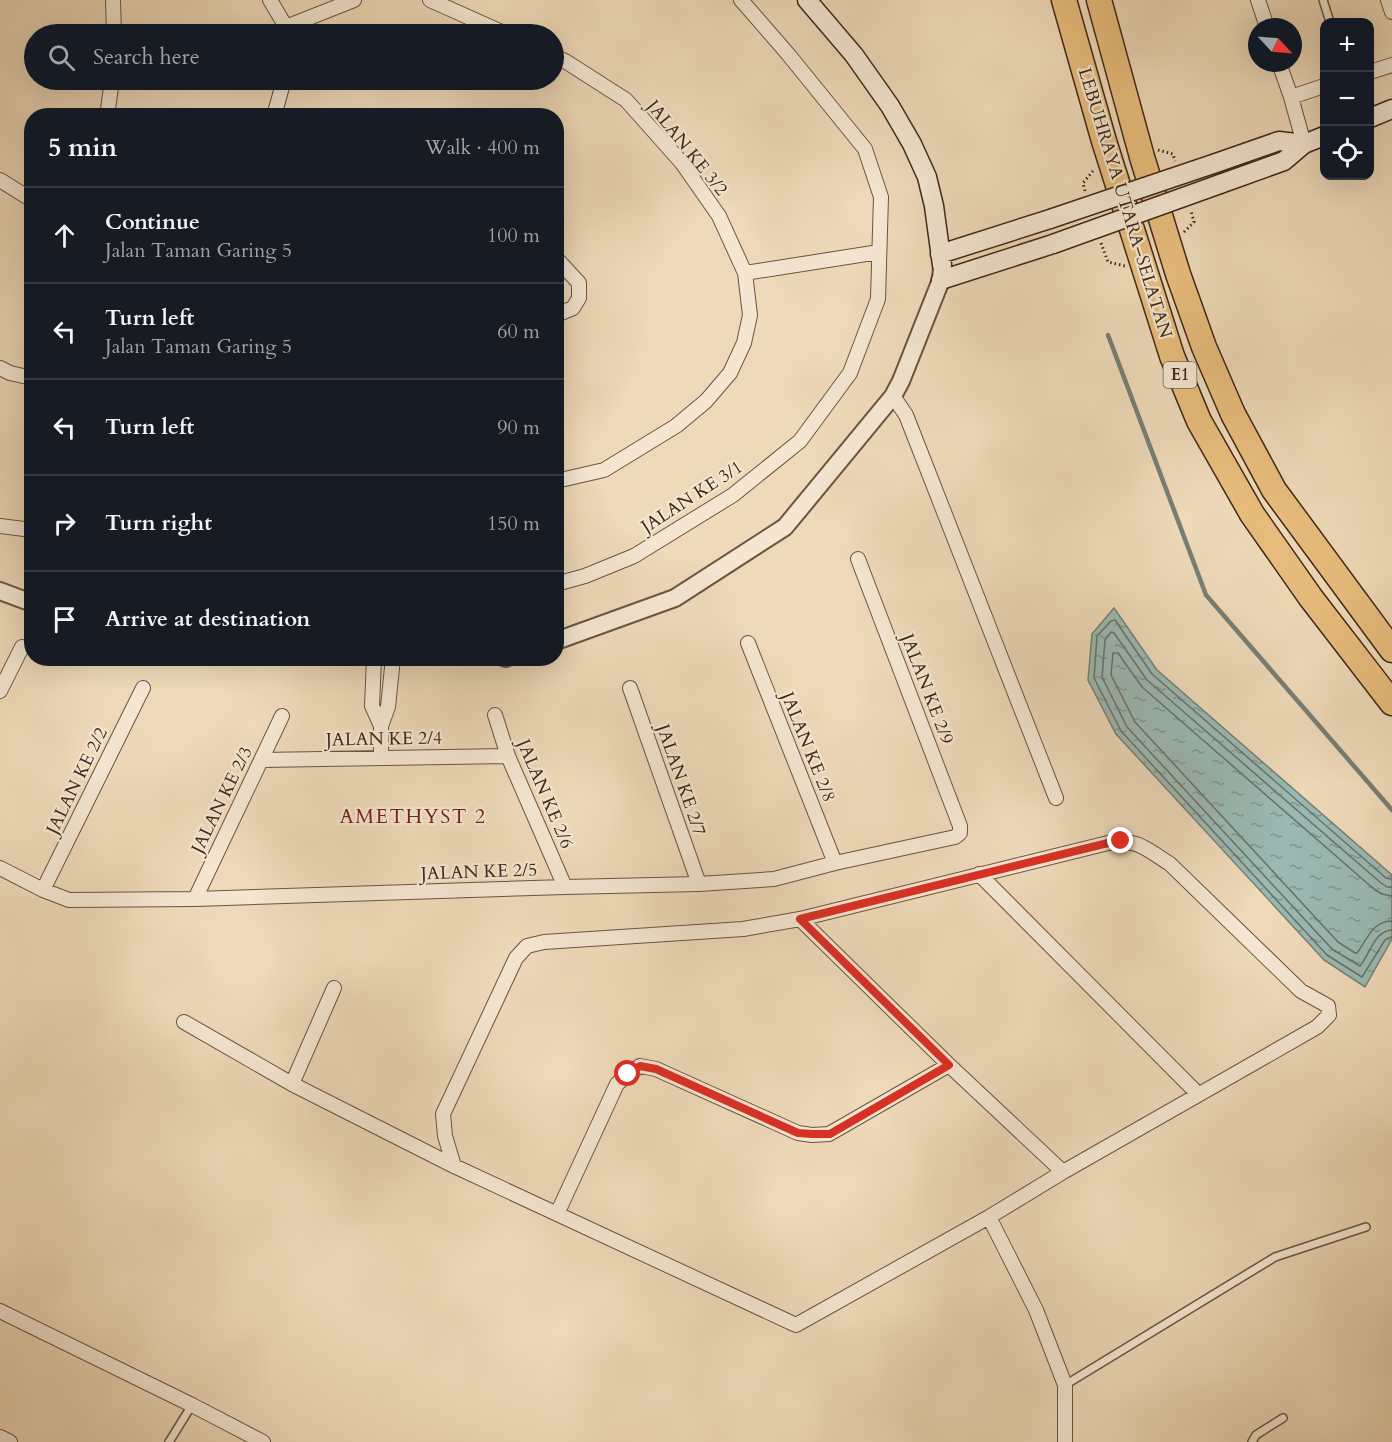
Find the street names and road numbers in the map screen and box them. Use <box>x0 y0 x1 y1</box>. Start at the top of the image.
street label: LEBUHRAYA UTARA–SELATAN <box>1072 65 1178 342</box>
street label: JALAN KE 3/2 <box>639 93 733 201</box>
road number: E1 <box>1164 362 1196 388</box>
street label: JALAN KE 3/1 <box>634 455 748 541</box>
street label: JALAN KE 2/9 <box>893 627 960 748</box>
street label: JALAN KE 2/8 <box>773 686 841 806</box>
street label: JALAN KE 2/7 <box>649 718 712 839</box>
street label: JALAN KE 2/2 <box>39 723 114 841</box>
street label: JALAN KE 2/4 <box>323 725 442 753</box>
street label: JALAN KE 2/6 <box>510 733 579 852</box>
street label: JALAN KE 2/3 <box>184 742 259 860</box>
street label: JALAN KE 2/5 <box>417 857 538 887</box>

